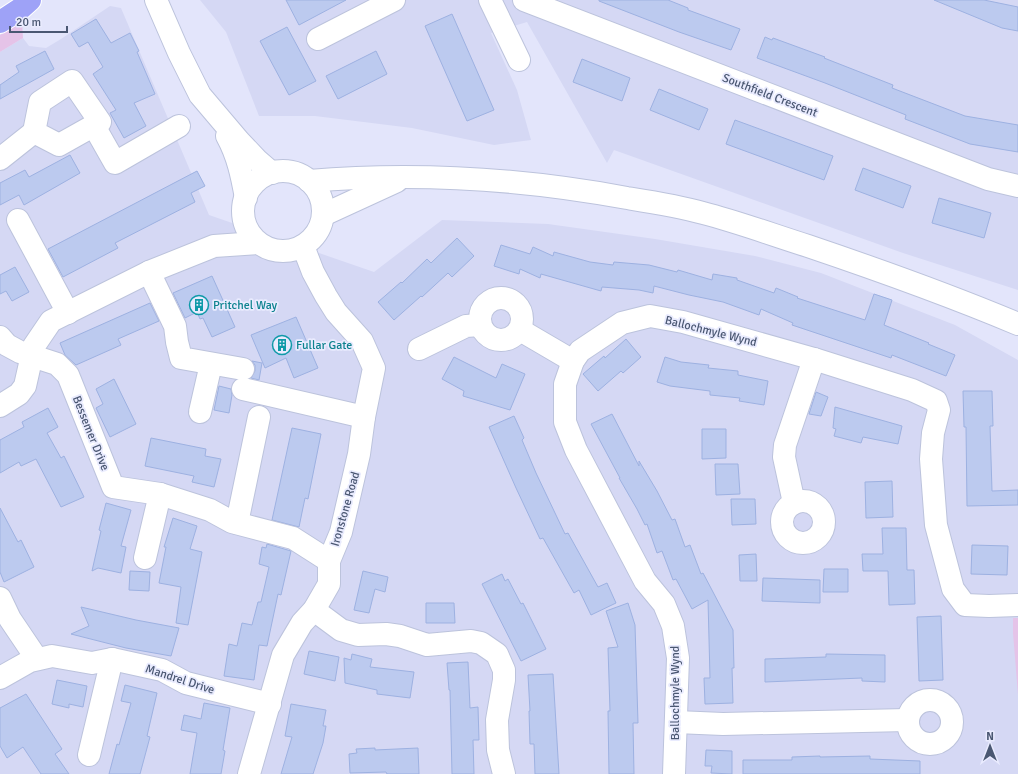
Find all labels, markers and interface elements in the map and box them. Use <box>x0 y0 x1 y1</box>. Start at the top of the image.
scale bar <box>10 8 67 34</box>
text: 20 m <box>16 15 41 30</box>
street label: Southfield Crescent <box>720 70 820 121</box>
building icon: Pritchel Way <box>188 294 210 316</box>
place label: Pritchel Way <box>213 298 278 313</box>
street label: Ballochmyle Wynd <box>663 313 758 350</box>
building icon: Fullar Gate <box>271 334 293 356</box>
place label: Fullar Gate <box>296 338 352 353</box>
street label: Bessemer Drive <box>69 394 112 473</box>
street label: Ironstone Road <box>328 470 363 548</box>
street label: Ballochmyle Wynd <box>668 646 683 740</box>
street label: Mandrel Drive <box>143 661 216 698</box>
north arrow <box>970 726 1010 766</box>
text: N <box>986 730 994 743</box>

